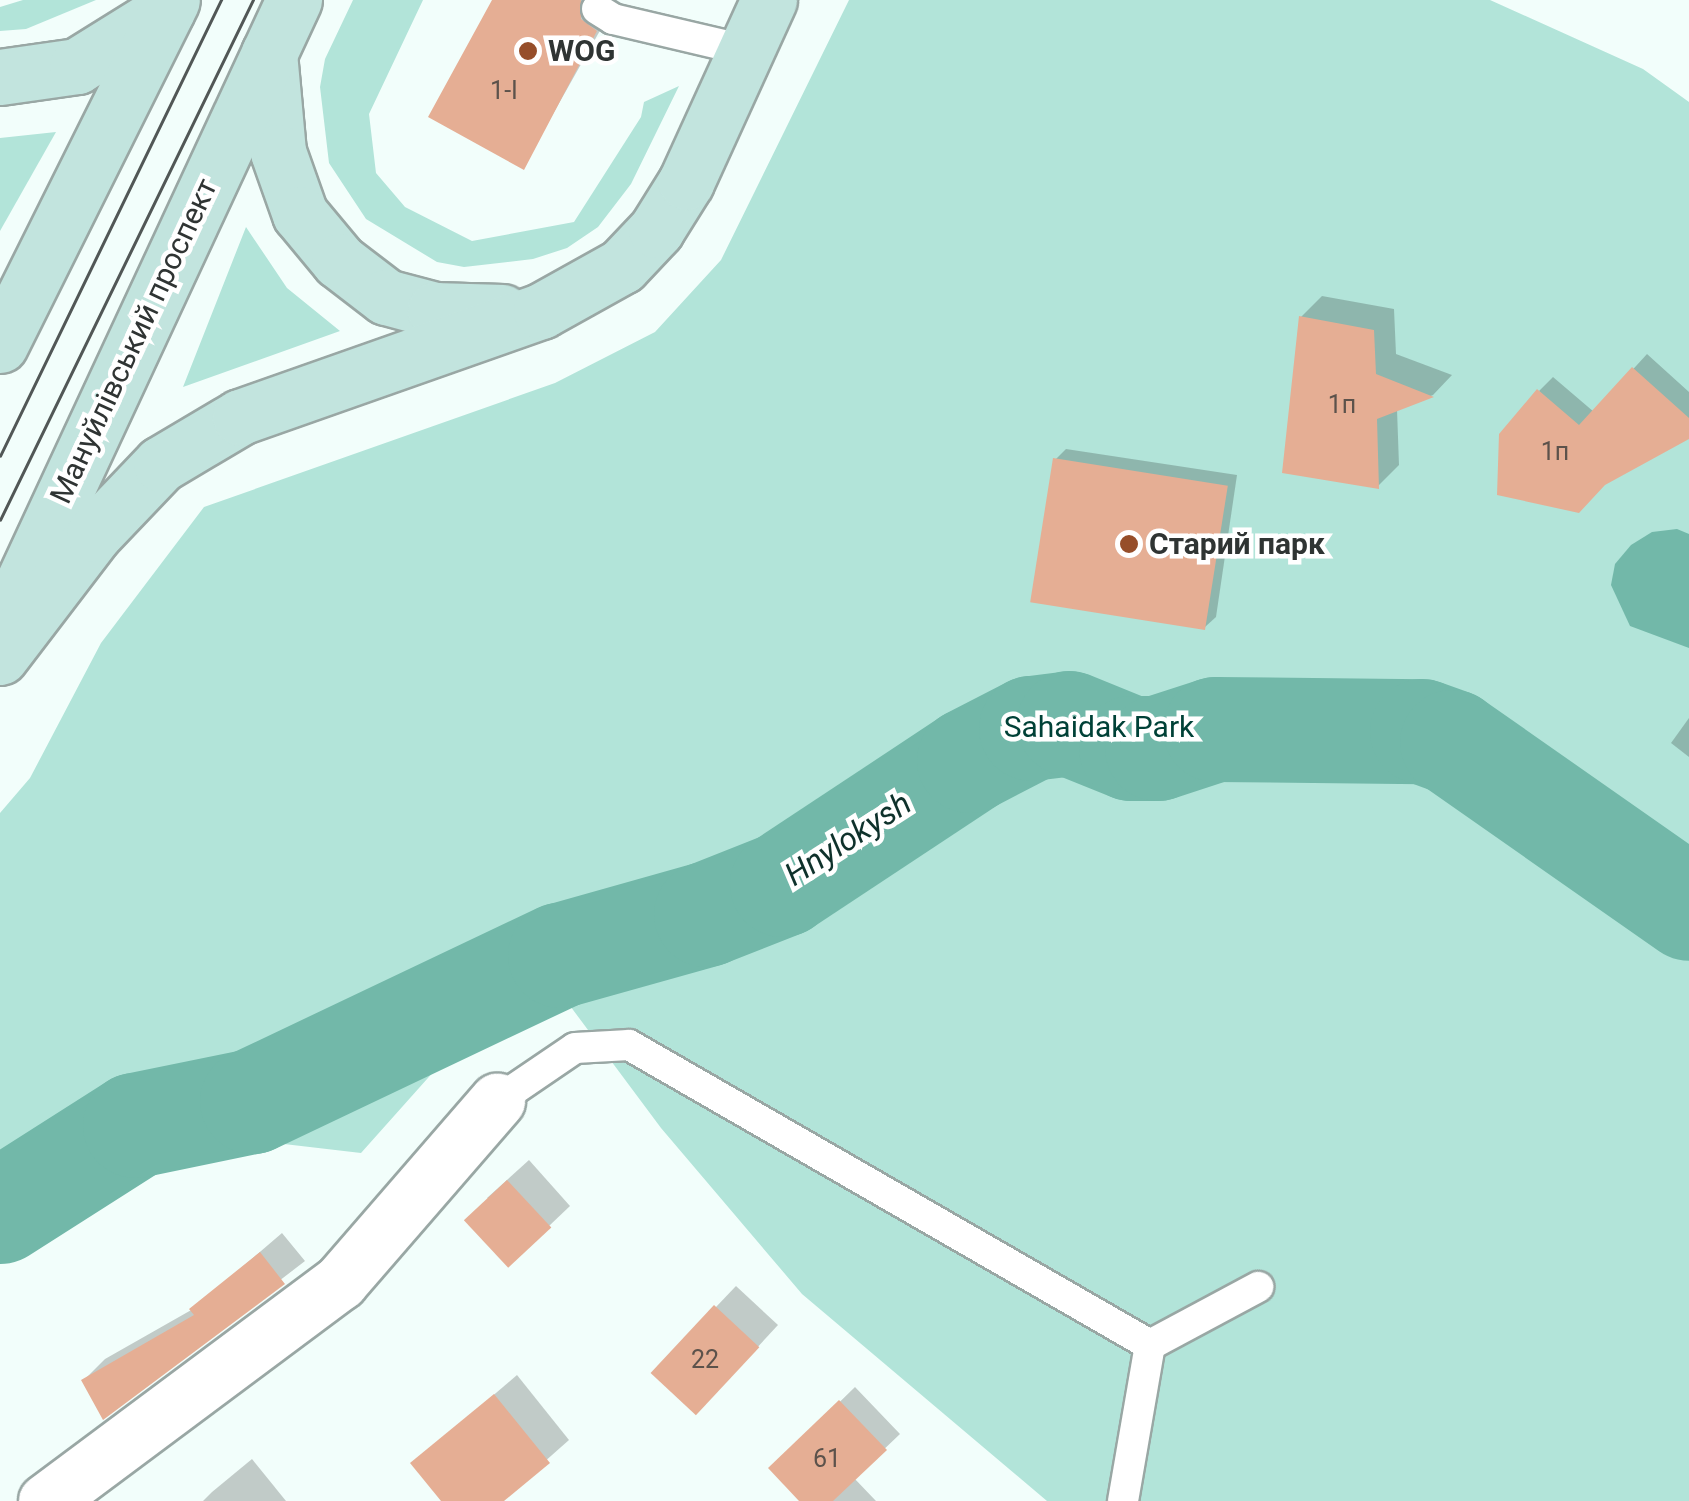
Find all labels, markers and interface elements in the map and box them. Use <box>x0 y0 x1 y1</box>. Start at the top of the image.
place label: WOG <box>548 33 615 69</box>
marker: WOG <box>517 40 539 62</box>
house number: 1-І <box>490 76 518 106</box>
street label: Мануйлівський проспект <box>43 173 225 509</box>
house number: 1п <box>1328 390 1356 420</box>
house number: 1п <box>1541 437 1569 467</box>
place label: Старий парк <box>1149 526 1325 562</box>
marker: Старий парк <box>1118 533 1140 555</box>
park label: Sahaidak Park <box>1004 709 1194 745</box>
water label: Hnylokysh <box>778 784 918 894</box>
house number: 22 <box>691 1345 719 1375</box>
house number: 61 <box>813 1444 841 1474</box>

